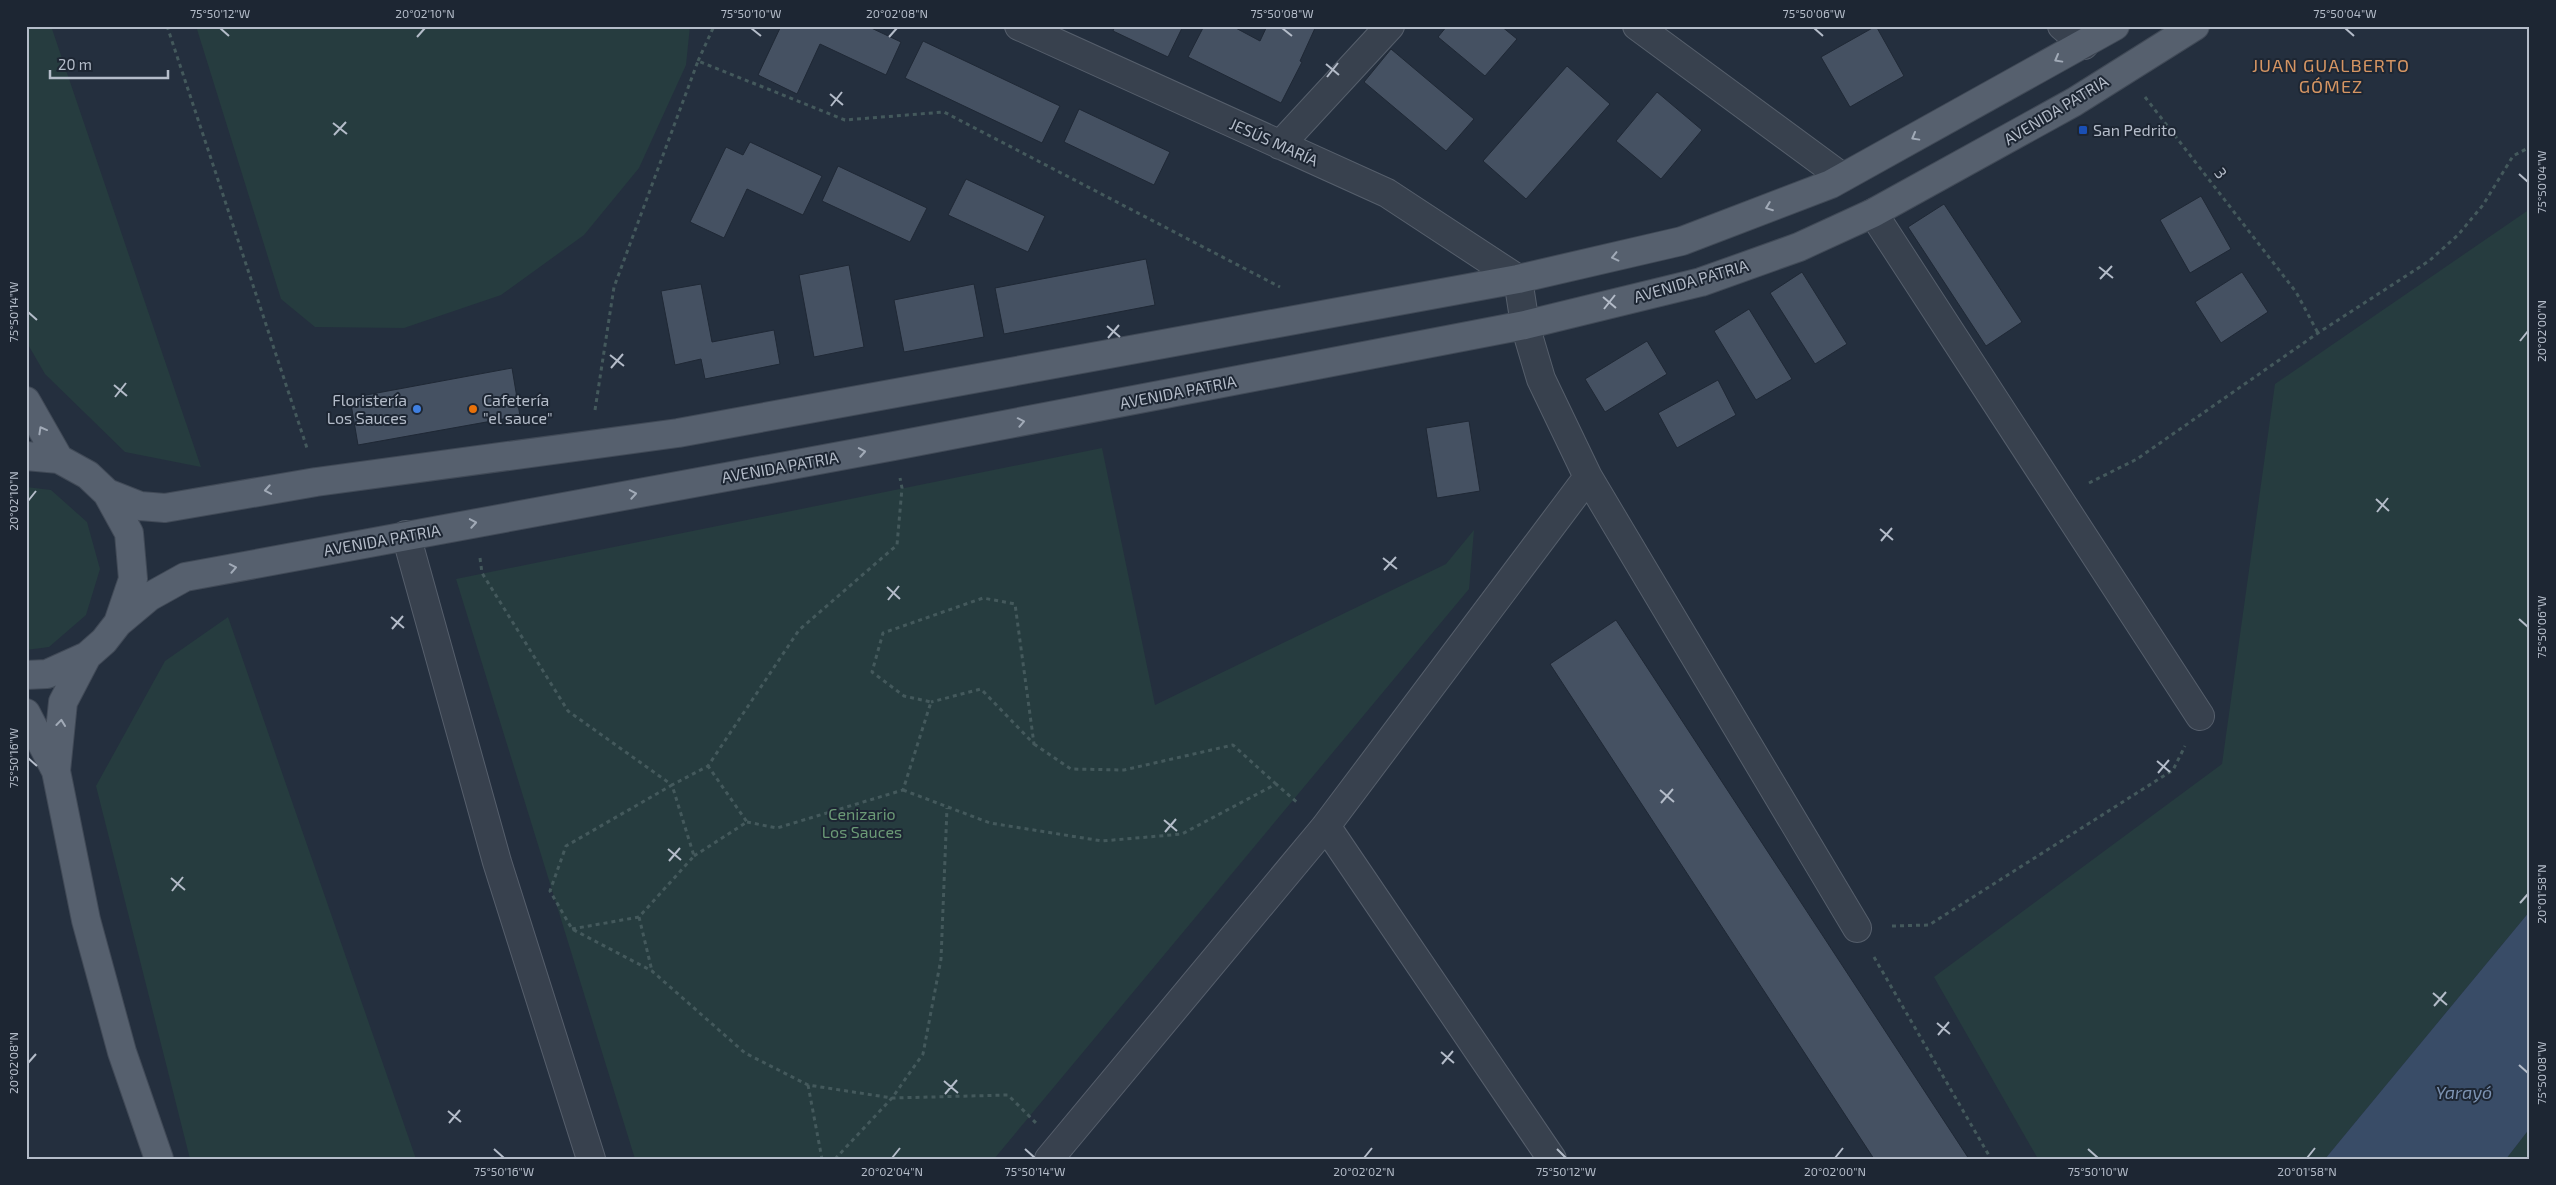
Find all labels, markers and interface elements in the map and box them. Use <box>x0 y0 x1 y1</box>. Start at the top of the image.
text: 75°50'12"W <box>190 6 250 20</box>
text: 20°02'10"N <box>395 6 455 20</box>
text: 75°50'10"W <box>721 6 781 20</box>
text: 20°02'08"N <box>866 6 928 20</box>
text: 75°50'08"W <box>1250 6 1314 20</box>
text: 75°50'06"W <box>1783 6 1845 20</box>
text: 75°50'04"W <box>2313 6 2377 20</box>
scale bar <box>50 48 168 80</box>
one-way arrow <box>2054 53 2063 63</box>
district label: JUAN GUALBERTO GÓMEZ <box>2252 54 2410 97</box>
text: 20 m <box>58 55 92 73</box>
street label: AVENIDA PATRIA <box>2000 71 2111 148</box>
street label: JESÚS MARÍA <box>1227 114 1321 169</box>
place label: San Pedrito <box>2093 120 2176 139</box>
marker: San Pedrito <box>2077 124 2089 136</box>
one-way arrow <box>1912 131 1921 141</box>
text: 75°50'04"W <box>2534 150 2548 214</box>
street label: 3 <box>2211 163 2232 182</box>
one-way arrow <box>1765 201 1774 212</box>
one-way arrow <box>1610 251 1619 262</box>
street label: AVENIDA PATRIA <box>1631 255 1750 306</box>
text: 75°50'14"W <box>6 282 20 342</box>
text: 20°02'00"N <box>2534 300 2548 362</box>
street label: AVENIDA PATRIA <box>1118 371 1238 412</box>
place label: Floristería Los Sauces <box>327 390 407 427</box>
place label: Cafetería "el sauce" <box>483 390 553 427</box>
marker: Floristería Los Sauces <box>411 403 423 415</box>
marker: Cafetería "el sauce" <box>467 403 479 415</box>
one-way arrow <box>1017 417 1026 427</box>
one-way arrow <box>39 426 49 435</box>
street label: AVENIDA PATRIA <box>720 447 840 486</box>
one-way arrow <box>857 447 866 457</box>
text: 20°02'10"N <box>6 471 20 531</box>
one-way arrow <box>264 485 273 495</box>
one-way arrow <box>629 489 637 499</box>
one-way arrow <box>469 519 478 529</box>
street label: AVENIDA PATRIA <box>322 520 442 559</box>
one-way arrow <box>229 563 237 574</box>
text: 75°50'06"W <box>2534 596 2548 658</box>
one-way arrow <box>55 718 66 726</box>
text: 75°50'16"W <box>6 728 20 788</box>
park label: Cenizario Los Sauces <box>822 804 902 841</box>
text: 20°01'58"N <box>2534 864 2548 924</box>
text: 20°02'08"N <box>6 1032 20 1094</box>
text: 75°50'08"W <box>2534 1041 2548 1105</box>
water label: Yarayó <box>2436 1081 2492 1103</box>
text: 75°50'16"W <box>474 1164 534 1178</box>
text: 20°02'04"N <box>861 1164 923 1178</box>
text: 75°50'14"W <box>1005 1164 1065 1178</box>
text: 20°02'02"N <box>1333 1164 1395 1178</box>
text: 75°50'12"W <box>1536 1164 1596 1178</box>
text: 20°02'00"N <box>1804 1164 1866 1178</box>
text: 75°50'10"W <box>2068 1164 2128 1178</box>
text: 20°01'58"N <box>2277 1164 2337 1178</box>

